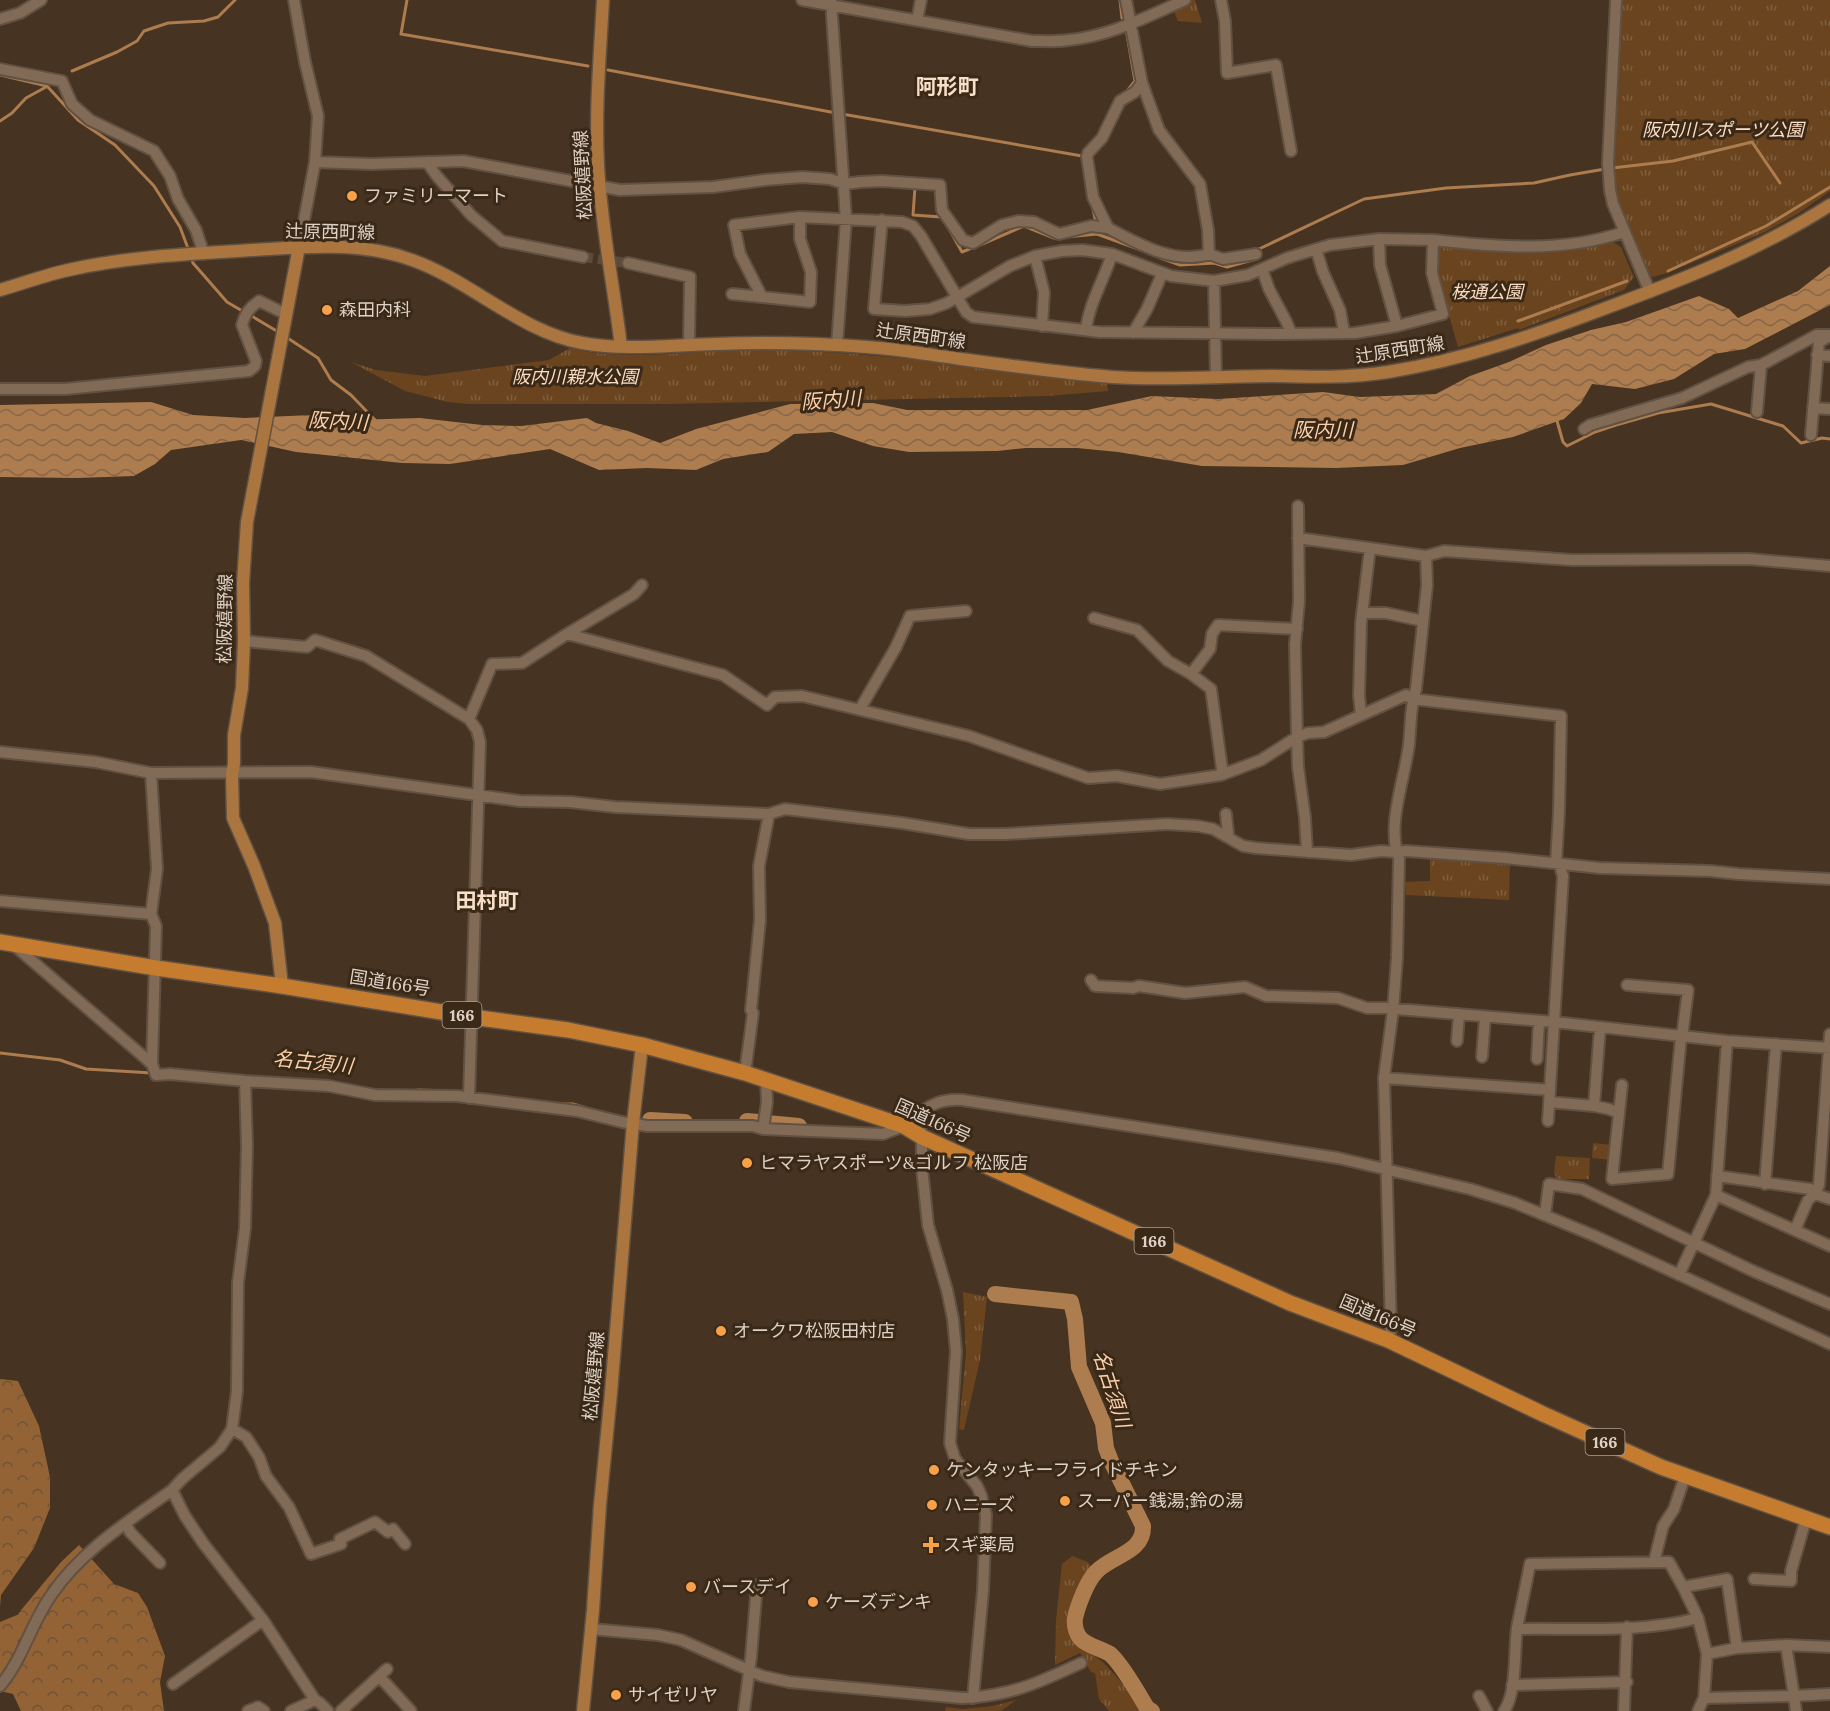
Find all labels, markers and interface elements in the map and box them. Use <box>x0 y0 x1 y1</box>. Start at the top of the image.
district label: 阿形町 <box>916 73 979 100</box>
park label: 阪内川スポーツ公園 <box>1642 118 1807 141</box>
street label: 松阪嬉野線 <box>569 129 596 221</box>
place label: ファミリーマート <box>364 184 508 207</box>
marker: ファミリーマート <box>345 189 359 203</box>
street label: 辻原西町線 <box>285 219 375 244</box>
park label: 桜通公園 <box>1451 280 1526 303</box>
place label: 森田内科 <box>339 298 411 321</box>
marker: 森田内科 <box>320 303 334 317</box>
street label: 辻原西町線 <box>875 318 967 353</box>
street label: 辻原西町線 <box>1354 331 1446 368</box>
park label: 阪内川親水公園 <box>512 365 641 388</box>
water label: 阪内川 <box>800 385 864 414</box>
water label: 阪内川 <box>307 406 371 435</box>
water label: 阪内川 <box>1293 417 1355 442</box>
street label: 松阪嬉野線 <box>212 574 237 664</box>
district label: 田村町 <box>456 887 519 914</box>
street label: 国道166号 <box>348 965 432 1000</box>
road number: 166 <box>442 1002 482 1028</box>
water label: 名古須川 <box>272 1045 356 1078</box>
street label: 国道166号 <box>891 1093 975 1148</box>
place label: ヒマラヤスポーツ&ゴルフ 松阪店 <box>759 1151 1028 1174</box>
marker: ヒマラヤスポーツ&ゴルフ 松阪店 <box>740 1156 754 1170</box>
road number: 166 <box>1134 1228 1174 1254</box>
street label: 国道166号 <box>1336 1289 1420 1342</box>
place label: オークワ松阪田村店 <box>733 1319 895 1342</box>
marker: オークワ松阪田村店 <box>714 1324 728 1338</box>
street label: 松阪嬉野線 <box>578 1330 609 1422</box>
water label: 名古須川 <box>1088 1347 1137 1433</box>
road number: 166 <box>1586 1429 1624 1455</box>
place label: ケンタッキーフライドチキン <box>946 1458 1178 1481</box>
marker: ケンタッキーフライドチキン <box>927 1463 941 1477</box>
place label: スーパー銭湯;鈴の湯 <box>1077 1489 1244 1512</box>
place label: ハニーズ <box>944 1493 1015 1516</box>
marker: スーパー銭湯;鈴の湯 <box>1058 1494 1072 1508</box>
marker: ハニーズ <box>925 1498 939 1512</box>
place label: スギ薬局 <box>943 1533 1015 1556</box>
marker: スギ薬局 <box>924 1538 938 1552</box>
place label: バースデイ <box>703 1575 792 1598</box>
marker: バースデイ <box>684 1580 698 1594</box>
place label: ケーズデンキ <box>825 1590 932 1613</box>
marker: ケーズデンキ <box>806 1595 820 1609</box>
place label: サイゼリヤ <box>628 1683 718 1706</box>
marker: サイゼリヤ <box>609 1688 623 1702</box>

